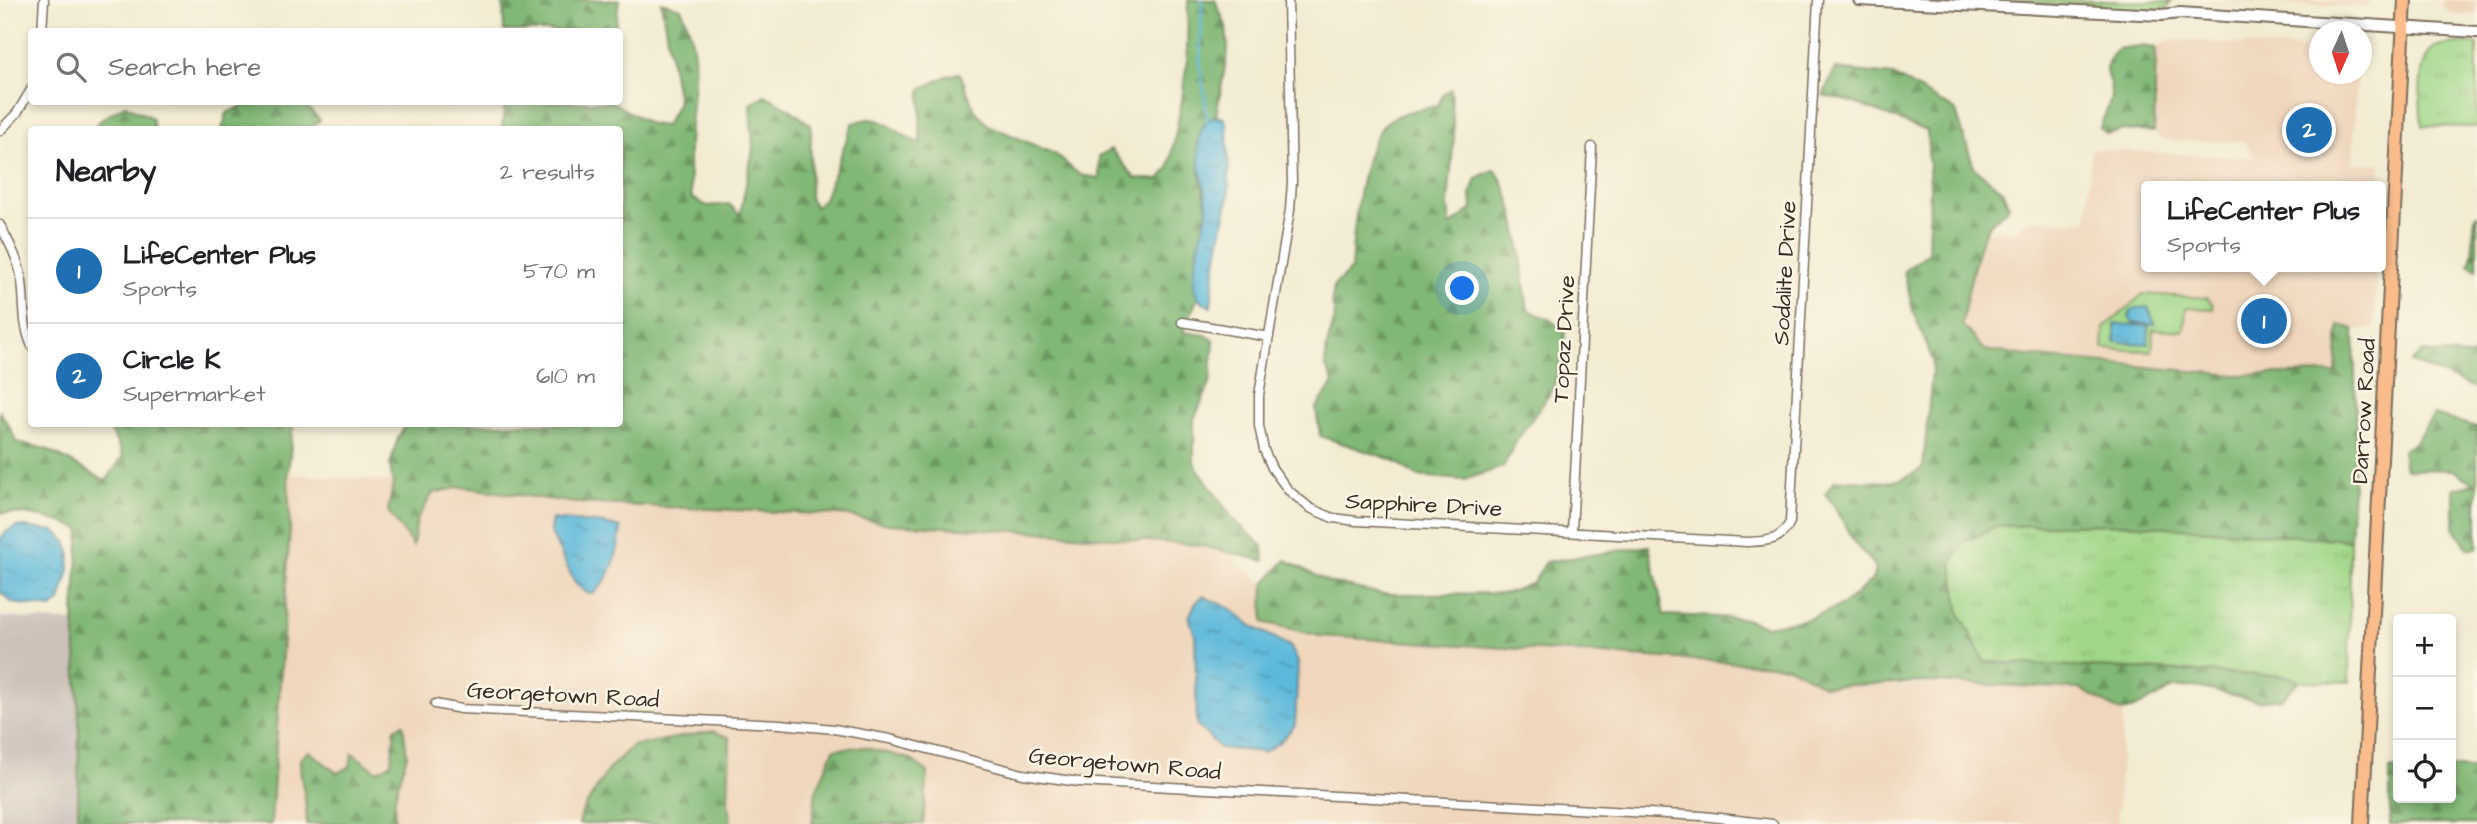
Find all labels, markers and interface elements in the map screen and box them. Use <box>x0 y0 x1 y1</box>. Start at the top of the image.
north arrow <box>2309 21 2372 84</box>
search box <box>28 28 623 105</box>
icon: search <box>52 48 90 86</box>
text: Search here <box>108 49 261 85</box>
pin: 2 <box>2286 104 2332 156</box>
text: Nearby <box>56 151 156 193</box>
text: 2 results <box>500 156 595 188</box>
popup <box>2141 181 2386 272</box>
text: LifeCenter Plus <box>2167 193 2360 229</box>
street label: Sodalite Drive <box>1765 200 1805 346</box>
text: Sports <box>2167 229 2241 261</box>
text: LifeCenter Plus <box>123 237 316 273</box>
text: 1 <box>78 255 80 287</box>
text: 570 m <box>523 255 595 287</box>
your location <box>1445 271 1479 305</box>
text: Sports <box>123 273 197 305</box>
street label: Topaz Drive <box>1545 274 1583 404</box>
pin: 1 <box>2241 295 2287 347</box>
street label: Darrow Road <box>2344 337 2384 485</box>
text: Circle K <box>123 342 220 378</box>
text: 2 <box>72 360 86 392</box>
text: 610 m <box>536 360 595 392</box>
text: Supermarket <box>123 378 266 410</box>
street label: Sapphire Drive <box>1345 485 1503 525</box>
map controls <box>2393 614 2456 803</box>
button: + <box>2393 614 2456 677</box>
street label: Georgetown Road <box>466 674 660 717</box>
button: − <box>2393 677 2456 740</box>
street label: Georgetown Road <box>1027 740 1222 789</box>
button: locate <box>2393 740 2456 803</box>

